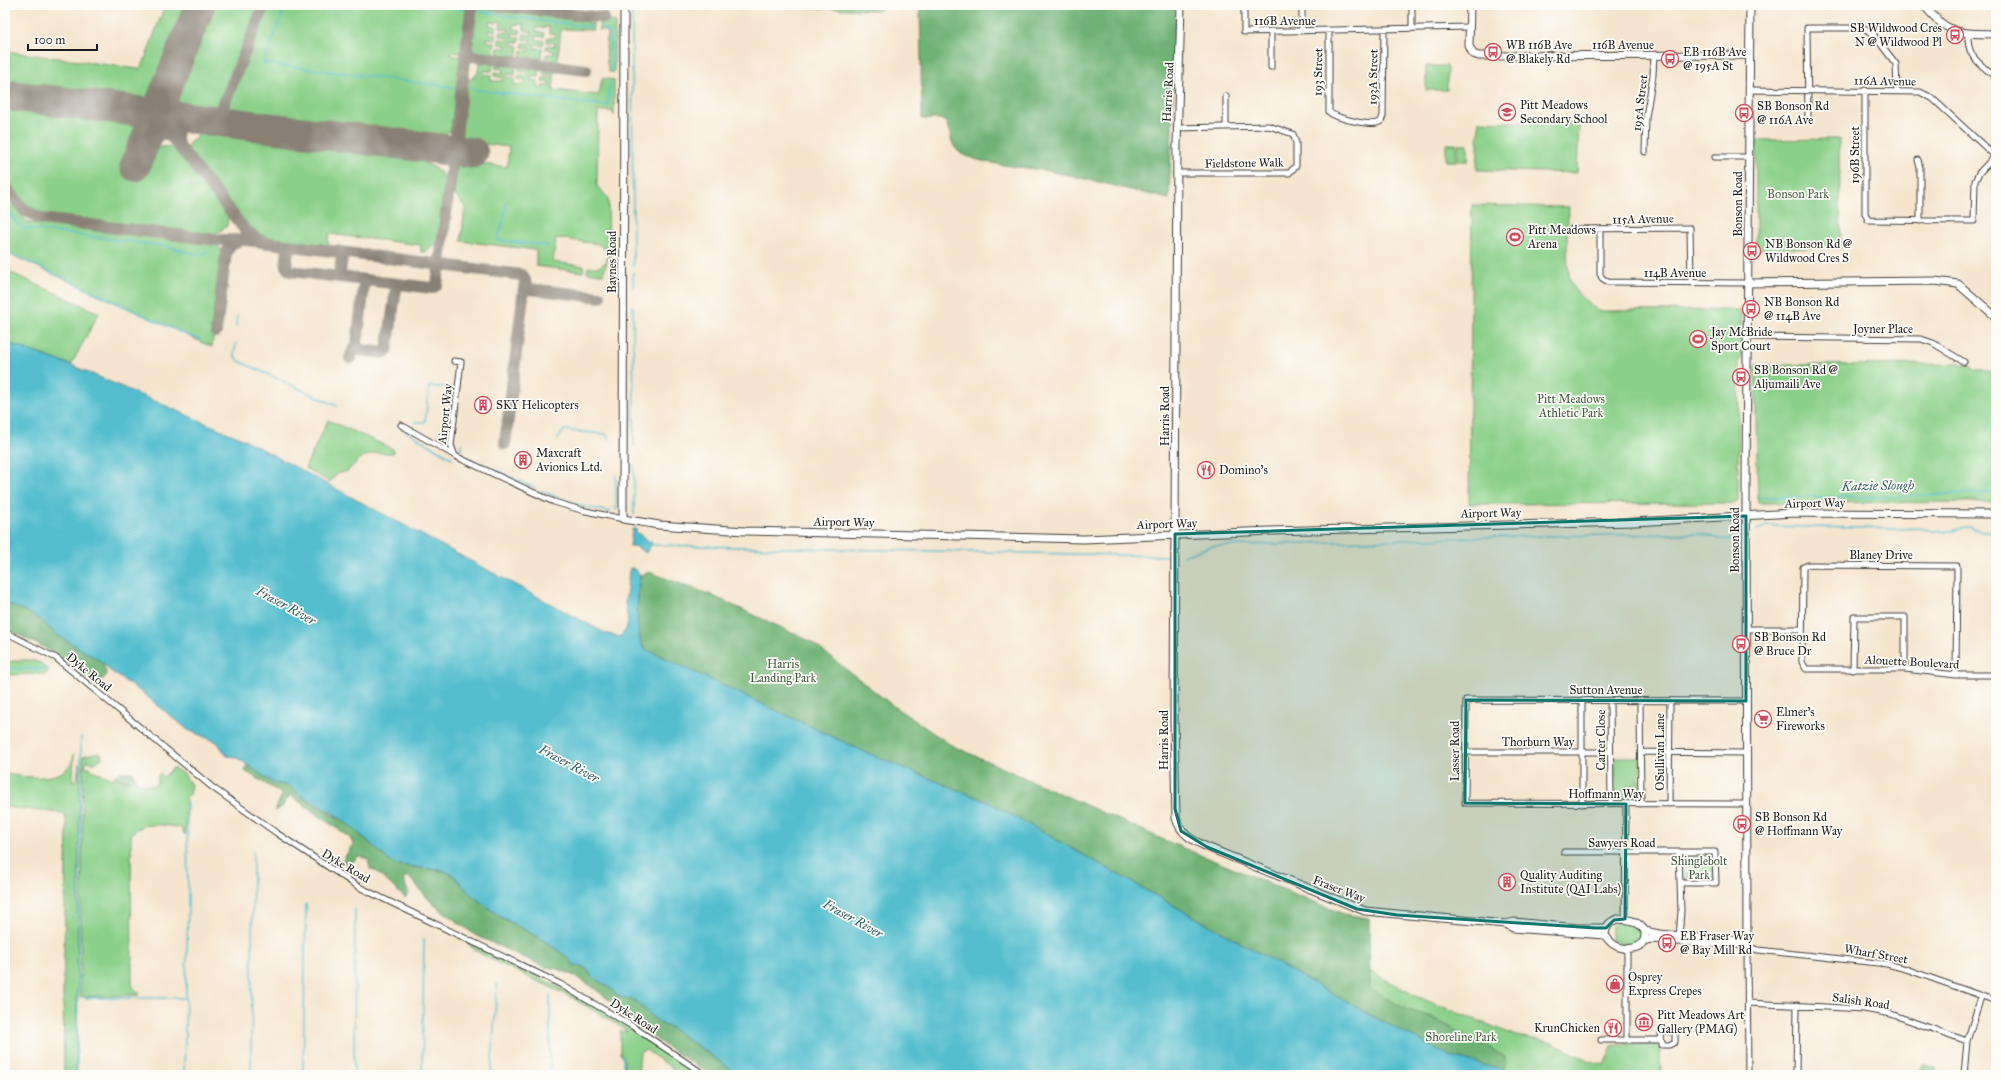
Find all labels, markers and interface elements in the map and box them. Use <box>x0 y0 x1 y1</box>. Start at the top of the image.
street label: 116B Avenue <box>1254 14 1316 28</box>
place label: SB Wildwood Cres N @ Wildwood Pl <box>1850 21 1943 49</box>
bus stop icon: SB Wildwood Cres N @ Wildwood Pl <box>1945 25 1965 45</box>
scale bar <box>28 26 97 52</box>
text: 100 m <box>34 33 65 47</box>
place label: WB 116B Ave @ Blakely Rd <box>1506 38 1572 66</box>
street label: 116B Avenue <box>1592 38 1654 52</box>
bus stop icon: WB 116B Ave @ Blakely Rd <box>1483 42 1503 62</box>
place label: EB 116B Ave @ 195A St <box>1683 45 1746 73</box>
street label: 193 Street <box>1311 47 1325 96</box>
street label: 193A Street <box>1366 48 1381 105</box>
bus stop icon: EB 116B Ave @ 195A St <box>1660 49 1680 69</box>
street label: Harris Road <box>1159 62 1177 122</box>
street label: 195A Street <box>1630 73 1651 132</box>
street label: 116A Avenue <box>1854 73 1916 89</box>
place label: Pitt Meadows Secondary School <box>1520 98 1608 126</box>
place label: SB Bonson Rd @ 116A Ave <box>1757 99 1829 127</box>
school or university icon: Pitt Meadows Secondary School <box>1497 102 1517 122</box>
bus stop icon: SB Bonson Rd @ 116A Ave <box>1734 103 1754 123</box>
street label: 196B Street <box>1848 125 1862 184</box>
street label: Fieldstone Walk <box>1204 155 1284 171</box>
street label: Bonson Road <box>1731 171 1745 237</box>
park label: Bonson Park <box>1767 187 1829 201</box>
street label: 115A Avenue <box>1612 211 1674 227</box>
place label: Pitt Meadows Arena <box>1527 223 1596 251</box>
sports icon: Pitt Meadows Arena <box>1505 227 1525 247</box>
street label: Baynes Road <box>605 231 619 293</box>
place label: NB Bonson Rd @ Wildwood Cres S <box>1765 237 1852 265</box>
bus stop icon: NB Bonson Rd @ Wildwood Cres S <box>1742 241 1762 261</box>
street label: 114B Avenue <box>1644 266 1706 280</box>
place label: NB Bonson Rd @ 114B Ave <box>1764 295 1839 323</box>
bus stop icon: NB Bonson Rd @ 114B Ave <box>1741 299 1761 319</box>
street label: Joyner Place <box>1851 322 1913 337</box>
place label: Jay McBride Sport Court <box>1709 325 1773 353</box>
sports icon: Jay McBride Sport Court <box>1688 329 1708 349</box>
place label: SB Bonson Rd @ Aljumaili Ave <box>1753 363 1838 391</box>
bus stop icon: SB Bonson Rd @ Aljumaili Ave <box>1731 367 1751 387</box>
street label: Airport Way <box>435 383 455 446</box>
street label: Harris Road <box>1158 386 1172 446</box>
park label: Pitt Meadows Athletic Park <box>1537 392 1605 420</box>
building icon: SKY Helicopters <box>473 395 493 415</box>
place label: SKY Helicopters <box>496 398 579 412</box>
place label: Maxcraft Avionics Ltd. <box>535 446 602 474</box>
building icon: Maxcraft Avionics Ltd. <box>513 450 533 470</box>
restaurant icon: Domino's <box>1196 460 1216 480</box>
place label: Domino's <box>1219 463 1268 477</box>
water label: Katzie Slough <box>1841 477 1915 495</box>
street label: Airport Way <box>1784 495 1846 511</box>
street label: Airport Way <box>1460 505 1522 521</box>
street label: Bonson Road <box>1728 507 1742 573</box>
street label: Airport Way <box>813 514 875 530</box>
street label: Airport Way <box>1135 516 1198 532</box>
street label: Blaney Drive <box>1849 548 1913 562</box>
water label: Fraser River <box>253 583 319 629</box>
place label: SB Bonson Rd @ Bruce Dr <box>1754 630 1826 658</box>
bus stop icon: SB Bonson Rd @ Bruce Dr <box>1731 634 1751 654</box>
street label: Dyke Road <box>64 650 114 694</box>
street label: Alouette Boulevard <box>1863 652 1960 671</box>
park label: Harris Landing Park <box>750 657 816 686</box>
street label: Sutton Avenue <box>1569 683 1643 697</box>
place label: Elmer’s Fireworks <box>1776 705 1825 733</box>
supermarket icon: Elmer’s Fireworks <box>1753 709 1773 729</box>
street label: Harris Road <box>1157 710 1171 770</box>
street label: Carter Close <box>1594 710 1608 770</box>
street label: OSullivan Lane <box>1653 713 1667 791</box>
street label: Lasser Road <box>1448 721 1462 781</box>
street label: Thorburn Way <box>1502 735 1575 749</box>
water label: Fraser River <box>535 741 602 787</box>
street label: Hoffmann Way <box>1568 787 1644 801</box>
place label: SB Bonson Rd @ Hoffmann Way <box>1755 810 1843 838</box>
bus stop icon: SB Bonson Rd @ Hoffmann Way <box>1732 814 1752 834</box>
street label: Sawyers Road <box>1588 836 1656 850</box>
street label: Dyke Road <box>319 846 373 886</box>
park label: Shinglebolt Park <box>1671 854 1728 882</box>
place label: Quality Auditing Institute (QAI Labs) <box>1520 868 1621 896</box>
building icon: Quality Auditing Institute (QAI Labs) <box>1497 872 1517 892</box>
street label: Fraser Way <box>1311 873 1368 906</box>
water label: Fraser River <box>820 896 886 942</box>
place label: EB Fraser Way @ Bay Mill Rd <box>1680 929 1754 957</box>
bus stop icon: EB Fraser Way @ Bay Mill Rd <box>1657 933 1677 953</box>
street label: Wharf Street <box>1843 942 1910 967</box>
place label: Osprey Express Crepes <box>1628 970 1702 998</box>
shop icon: Osprey Express Crepes <box>1605 974 1625 994</box>
street label: Salish Road <box>1831 990 1891 1012</box>
street label: Dyke Road <box>608 996 660 1036</box>
place label: Pitt Meadows Art Gallery (PMAG) <box>1657 1008 1745 1036</box>
museum icon: Pitt Meadows Art Gallery (PMAG) <box>1634 1012 1654 1032</box>
restaurant icon: KrunChicken <box>1603 1018 1623 1038</box>
place label: KrunChicken <box>1534 1021 1601 1035</box>
park label: Shoreline Park <box>1425 1030 1497 1044</box>

